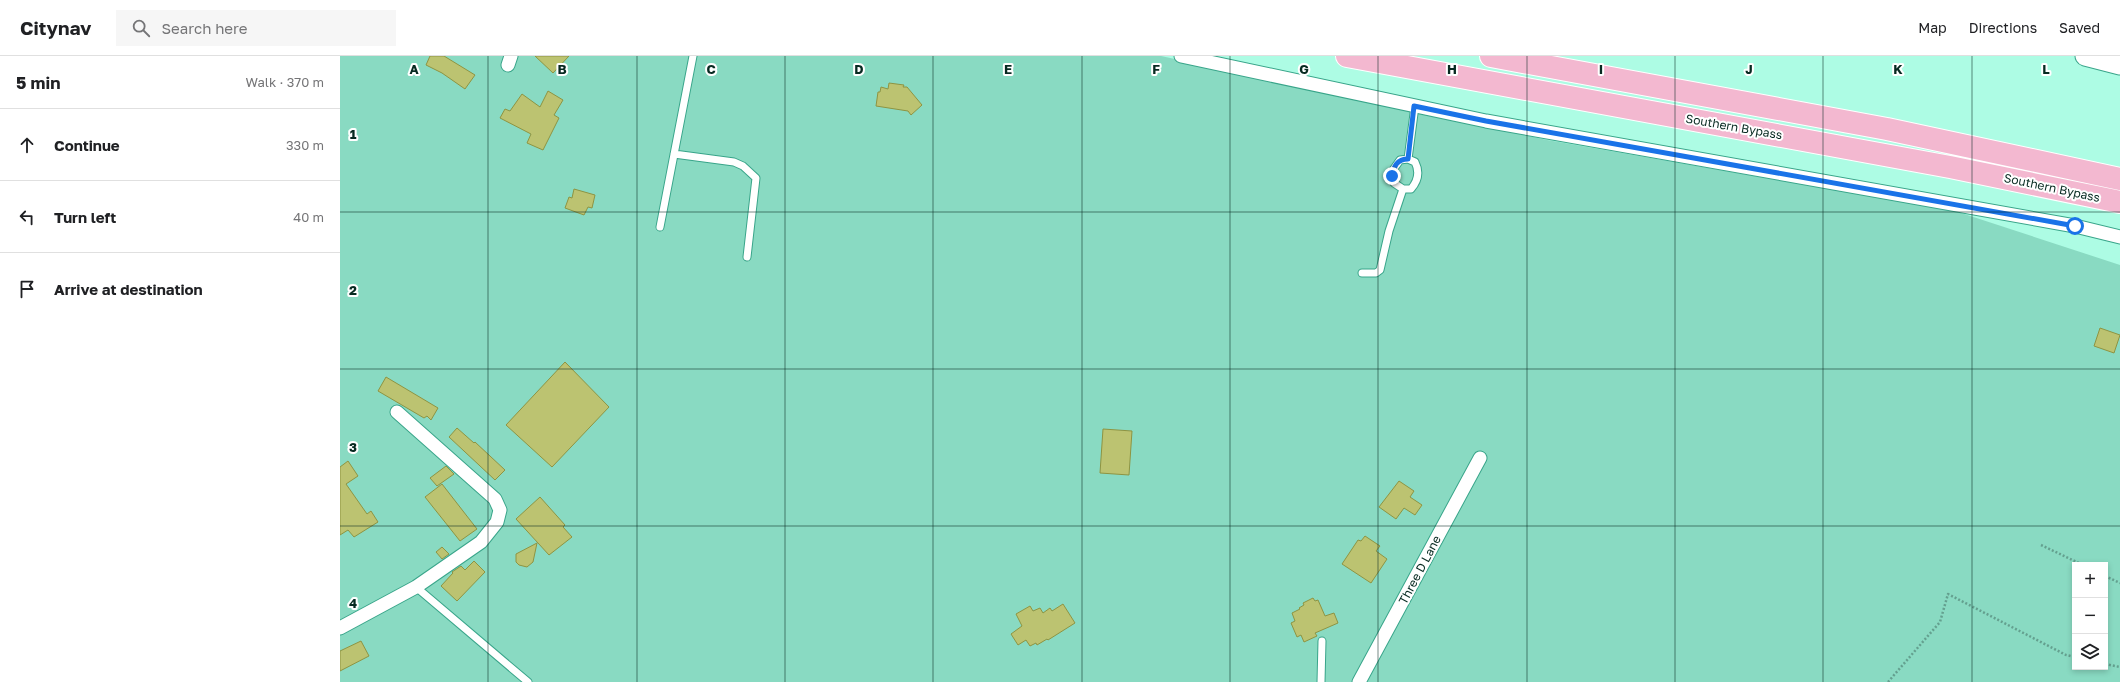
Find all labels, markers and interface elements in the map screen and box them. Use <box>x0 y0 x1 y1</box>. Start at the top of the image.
search box <box>116 10 396 46</box>
text: Citynav <box>20 16 92 39</box>
icon: search <box>130 17 152 39</box>
text: Search here <box>162 19 247 37</box>
text: Map <box>1918 19 1947 36</box>
text: Directions <box>1969 19 2037 36</box>
text: Saved <box>2059 19 2100 36</box>
text: A <box>409 61 419 77</box>
text: B <box>557 61 567 77</box>
text: C <box>706 61 716 77</box>
text: D <box>854 61 864 77</box>
text: E <box>1004 61 1012 77</box>
text: F <box>1152 61 1160 77</box>
text: G <box>1299 61 1309 77</box>
text: H <box>1447 61 1457 77</box>
text: I <box>1599 61 1603 77</box>
text: J <box>1745 61 1753 77</box>
text: K <box>1893 61 1903 77</box>
text: L <box>2042 61 2050 77</box>
text: 5 min <box>16 72 60 93</box>
text: Walk · 370 m <box>245 74 324 90</box>
street label: Southern Bypass <box>1685 111 1784 142</box>
text: 1 <box>350 126 357 142</box>
icon: ahead <box>16 134 38 156</box>
text: Continue <box>54 136 120 154</box>
text: 330 m <box>286 137 324 153</box>
route end <box>1383 167 1401 185</box>
street label: Southern Bypass <box>2003 170 2102 205</box>
icon: left <box>16 206 38 228</box>
text: Turn left <box>54 208 116 226</box>
text: 40 m <box>293 209 324 225</box>
route start <box>2066 217 2084 235</box>
icon: arrive <box>16 278 38 300</box>
text: Arrive at destination <box>54 280 203 298</box>
text: 2 <box>349 282 357 298</box>
text: 3 <box>349 439 357 455</box>
street label: Three D Lane <box>1395 533 1444 607</box>
map controls <box>2072 562 2108 670</box>
button: + <box>2072 562 2108 598</box>
text: 4 <box>349 595 357 611</box>
button: − <box>2072 598 2108 634</box>
button: layers <box>2072 634 2108 670</box>

